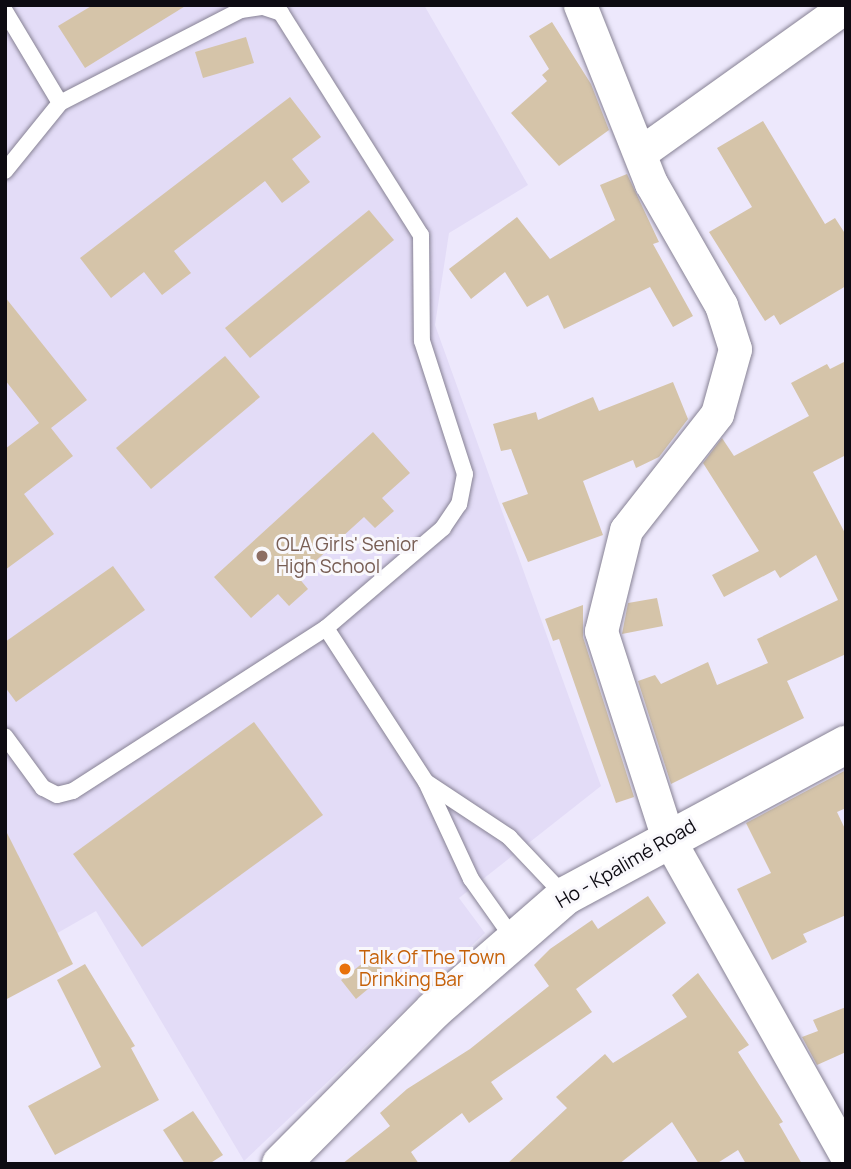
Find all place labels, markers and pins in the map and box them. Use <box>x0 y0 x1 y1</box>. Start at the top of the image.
place label: OLA Girls' Senior High School <box>276 534 418 578</box>
marker: OLA Girls' Senior High School <box>254 548 270 564</box>
place label: Talk Of The Town Drinking Bar <box>359 947 506 991</box>
marker: Talk Of The Town Drinking Bar <box>337 961 353 977</box>

